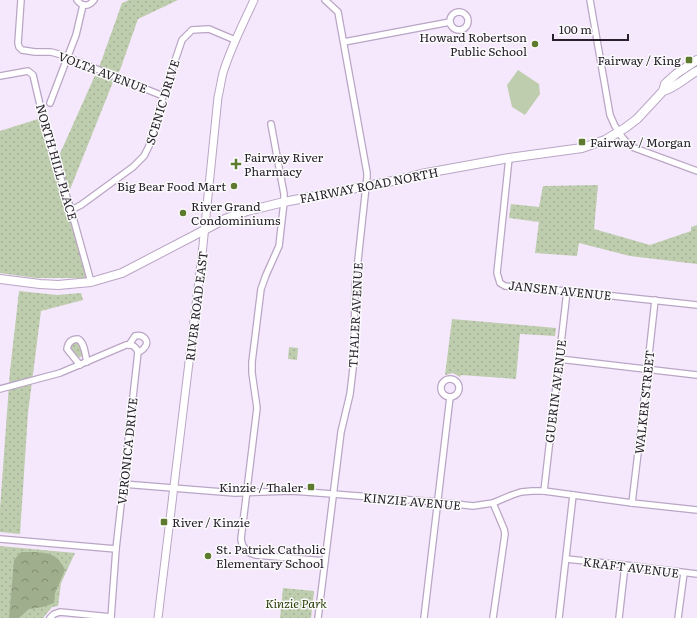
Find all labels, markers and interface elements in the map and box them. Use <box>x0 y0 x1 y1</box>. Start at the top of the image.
scale bar <box>553 16 628 42</box>
text: 100 m <box>559 20 592 38</box>
place label: Howard Robertson Public School <box>419 28 527 60</box>
marker: Howard Robertson Public School <box>530 39 540 49</box>
street label: VOLTA AVENUE <box>56 47 150 97</box>
place label: Fairway / King <box>597 51 681 69</box>
marker: Fairway / King <box>684 55 694 65</box>
street label: SCENIC DRIVE <box>140 57 184 147</box>
street label: NORTH HILL PLACE <box>32 102 82 223</box>
place label: Fairway / Morgan <box>590 133 691 151</box>
marker: Fairway / Morgan <box>577 137 587 147</box>
place label: Fairway River Pharmacy <box>244 148 324 180</box>
marker: Fairway River Pharmacy <box>231 159 241 169</box>
street label: FAIRWAY ROAD NORTH <box>298 163 440 207</box>
place label: Big Bear Food Mart <box>117 177 226 195</box>
marker: Big Bear Food Mart <box>229 181 239 191</box>
place label: River Grand Condominiums <box>191 197 281 229</box>
marker: River Grand Condominiums <box>178 208 188 218</box>
street label: RIVER ROAD EAST <box>180 250 212 362</box>
street label: THALER AVENUE <box>343 261 367 368</box>
street label: JANSEN AVENUE <box>508 276 613 304</box>
street label: GUERIN AVENUE <box>540 338 570 444</box>
street label: WALKER STREET <box>630 349 658 455</box>
street label: VERONICA DRIVE <box>112 396 142 505</box>
place label: Kinzie / Thaler <box>219 478 303 496</box>
marker: Kinzie / Thaler <box>306 482 316 492</box>
street label: KINZIE AVENUE <box>362 488 462 514</box>
place label: River / Kinzie <box>172 513 250 531</box>
marker: River / Kinzie <box>159 517 169 527</box>
place label: St. Patrick Catholic Elementary School <box>216 540 325 572</box>
marker: St. Patrick Catholic Elementary School <box>203 551 213 561</box>
street label: KRAFT AVENUE <box>582 552 680 582</box>
park label: Kinzie Park <box>265 594 327 612</box>

